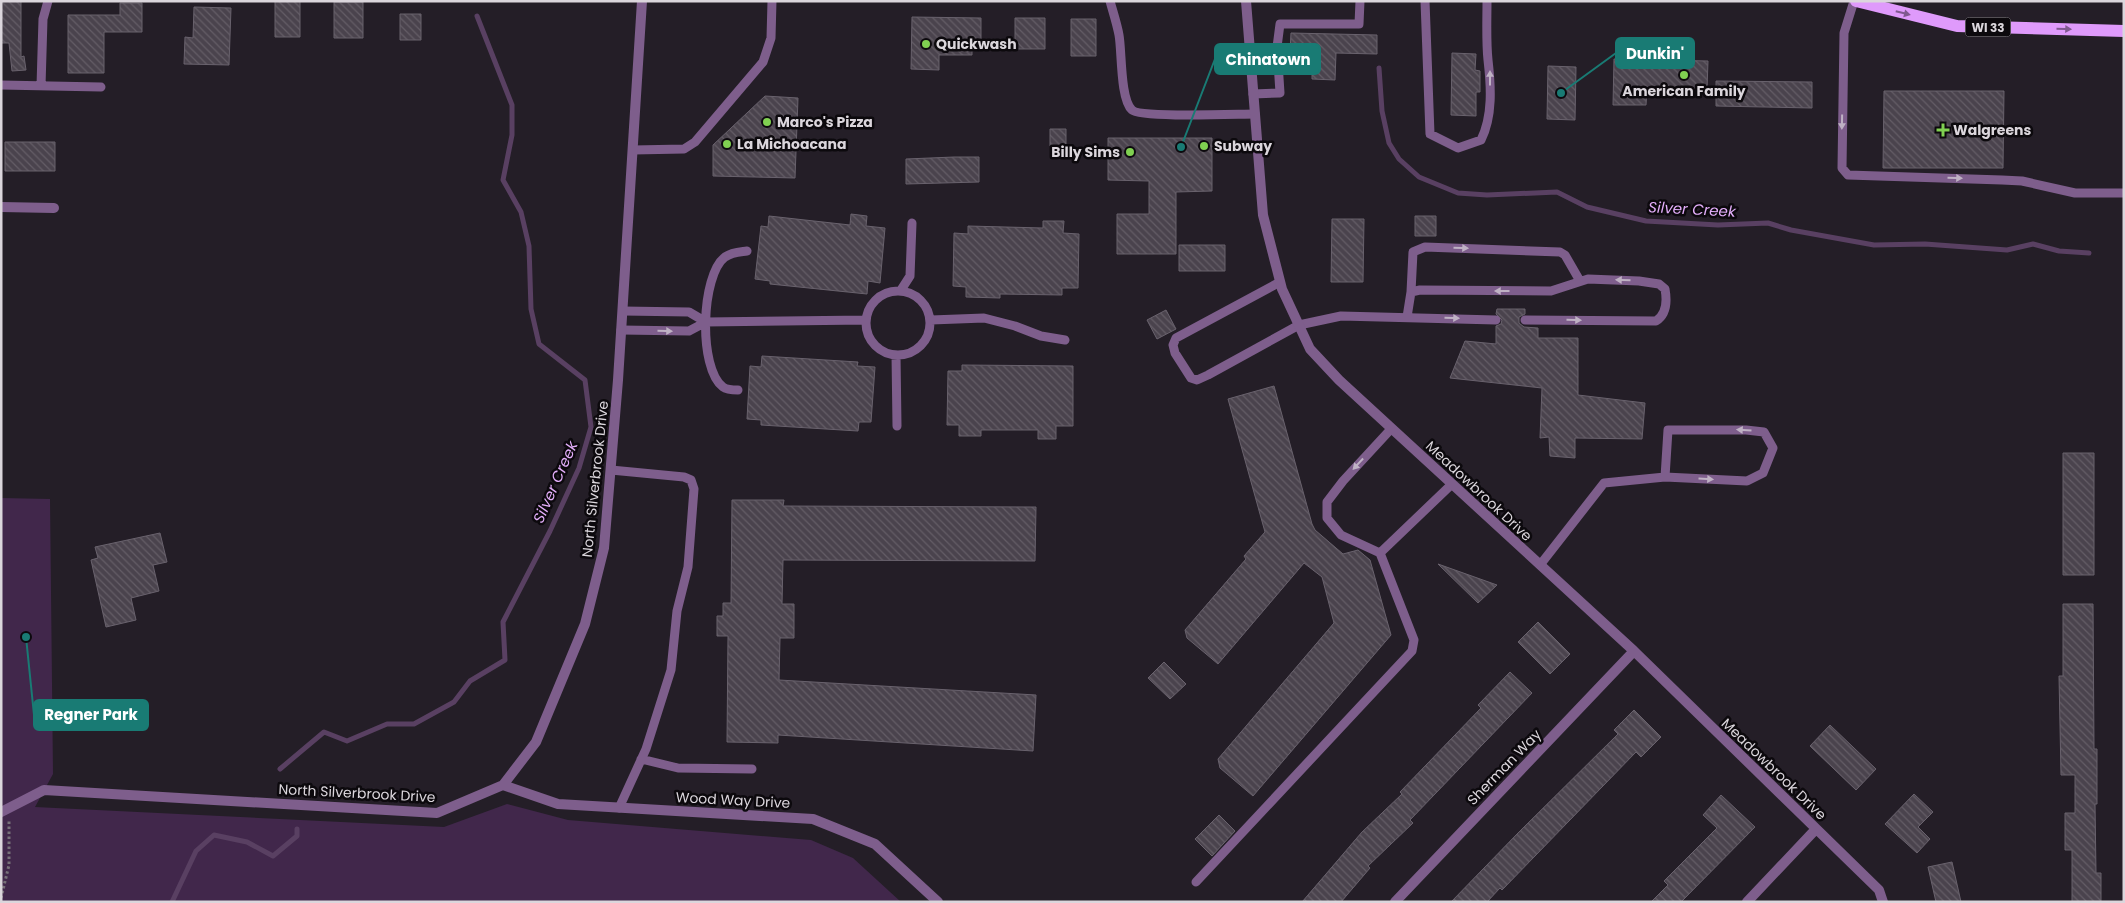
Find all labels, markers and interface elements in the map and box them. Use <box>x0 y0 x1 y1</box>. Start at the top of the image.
one-way arrow <box>1895 9 1910 17</box>
road number: WI 33 <box>1966 18 2010 36</box>
one-way arrow <box>2056 25 2072 33</box>
place label: Quickwash <box>936 34 1017 54</box>
marker: Quickwash <box>920 38 932 50</box>
callout: Dunkin' <box>1616 38 1694 68</box>
text: Dunkin' <box>1626 43 1684 64</box>
callout: Chinatown <box>1215 44 1320 74</box>
text: Chinatown <box>1225 49 1311 70</box>
marker: American Family <box>1678 69 1690 81</box>
one-way arrow <box>1486 70 1494 86</box>
place label: American Family <box>1622 81 1746 101</box>
place label: Marco's Pizza <box>777 112 873 132</box>
one-way arrow <box>1838 115 1846 131</box>
marker: Marco's Pizza <box>761 116 773 128</box>
place label: Walgreens <box>1953 120 2032 140</box>
marker: Walgreens <box>1937 124 1949 136</box>
place label: La Michoacana <box>737 134 846 154</box>
place label: Subway <box>1214 136 1272 156</box>
marker: La Michoacana <box>721 138 733 150</box>
marker: Subway <box>1198 140 1210 152</box>
place label: Billy Sims <box>1051 142 1120 162</box>
marker: Billy Sims <box>1124 146 1136 158</box>
one-way arrow <box>1947 175 1963 183</box>
water label: Silver Creek <box>1648 196 1737 222</box>
one-way arrow <box>1453 244 1469 252</box>
one-way arrow <box>1614 276 1630 284</box>
one-way arrow <box>1494 287 1510 295</box>
one-way arrow <box>1444 315 1460 323</box>
one-way arrow <box>1566 316 1582 324</box>
one-way arrow <box>657 327 673 335</box>
street label: North Silverbrook Drive <box>577 399 613 558</box>
one-way arrow <box>1736 426 1752 434</box>
street label: Meadowbrook Drive <box>1421 436 1537 546</box>
water label: Silver Creek <box>528 437 583 526</box>
one-way arrow <box>1352 458 1364 470</box>
one-way arrow <box>1698 476 1714 484</box>
callout: Regner Park <box>34 700 148 730</box>
text: Regner Park <box>44 704 138 725</box>
street label: Meadowbrook Drive <box>1717 714 1831 825</box>
street label: Sherman Way <box>1463 724 1546 809</box>
street label: North Silverbrook Drive <box>278 779 436 807</box>
street label: Wood Way Drive <box>675 787 791 813</box>

